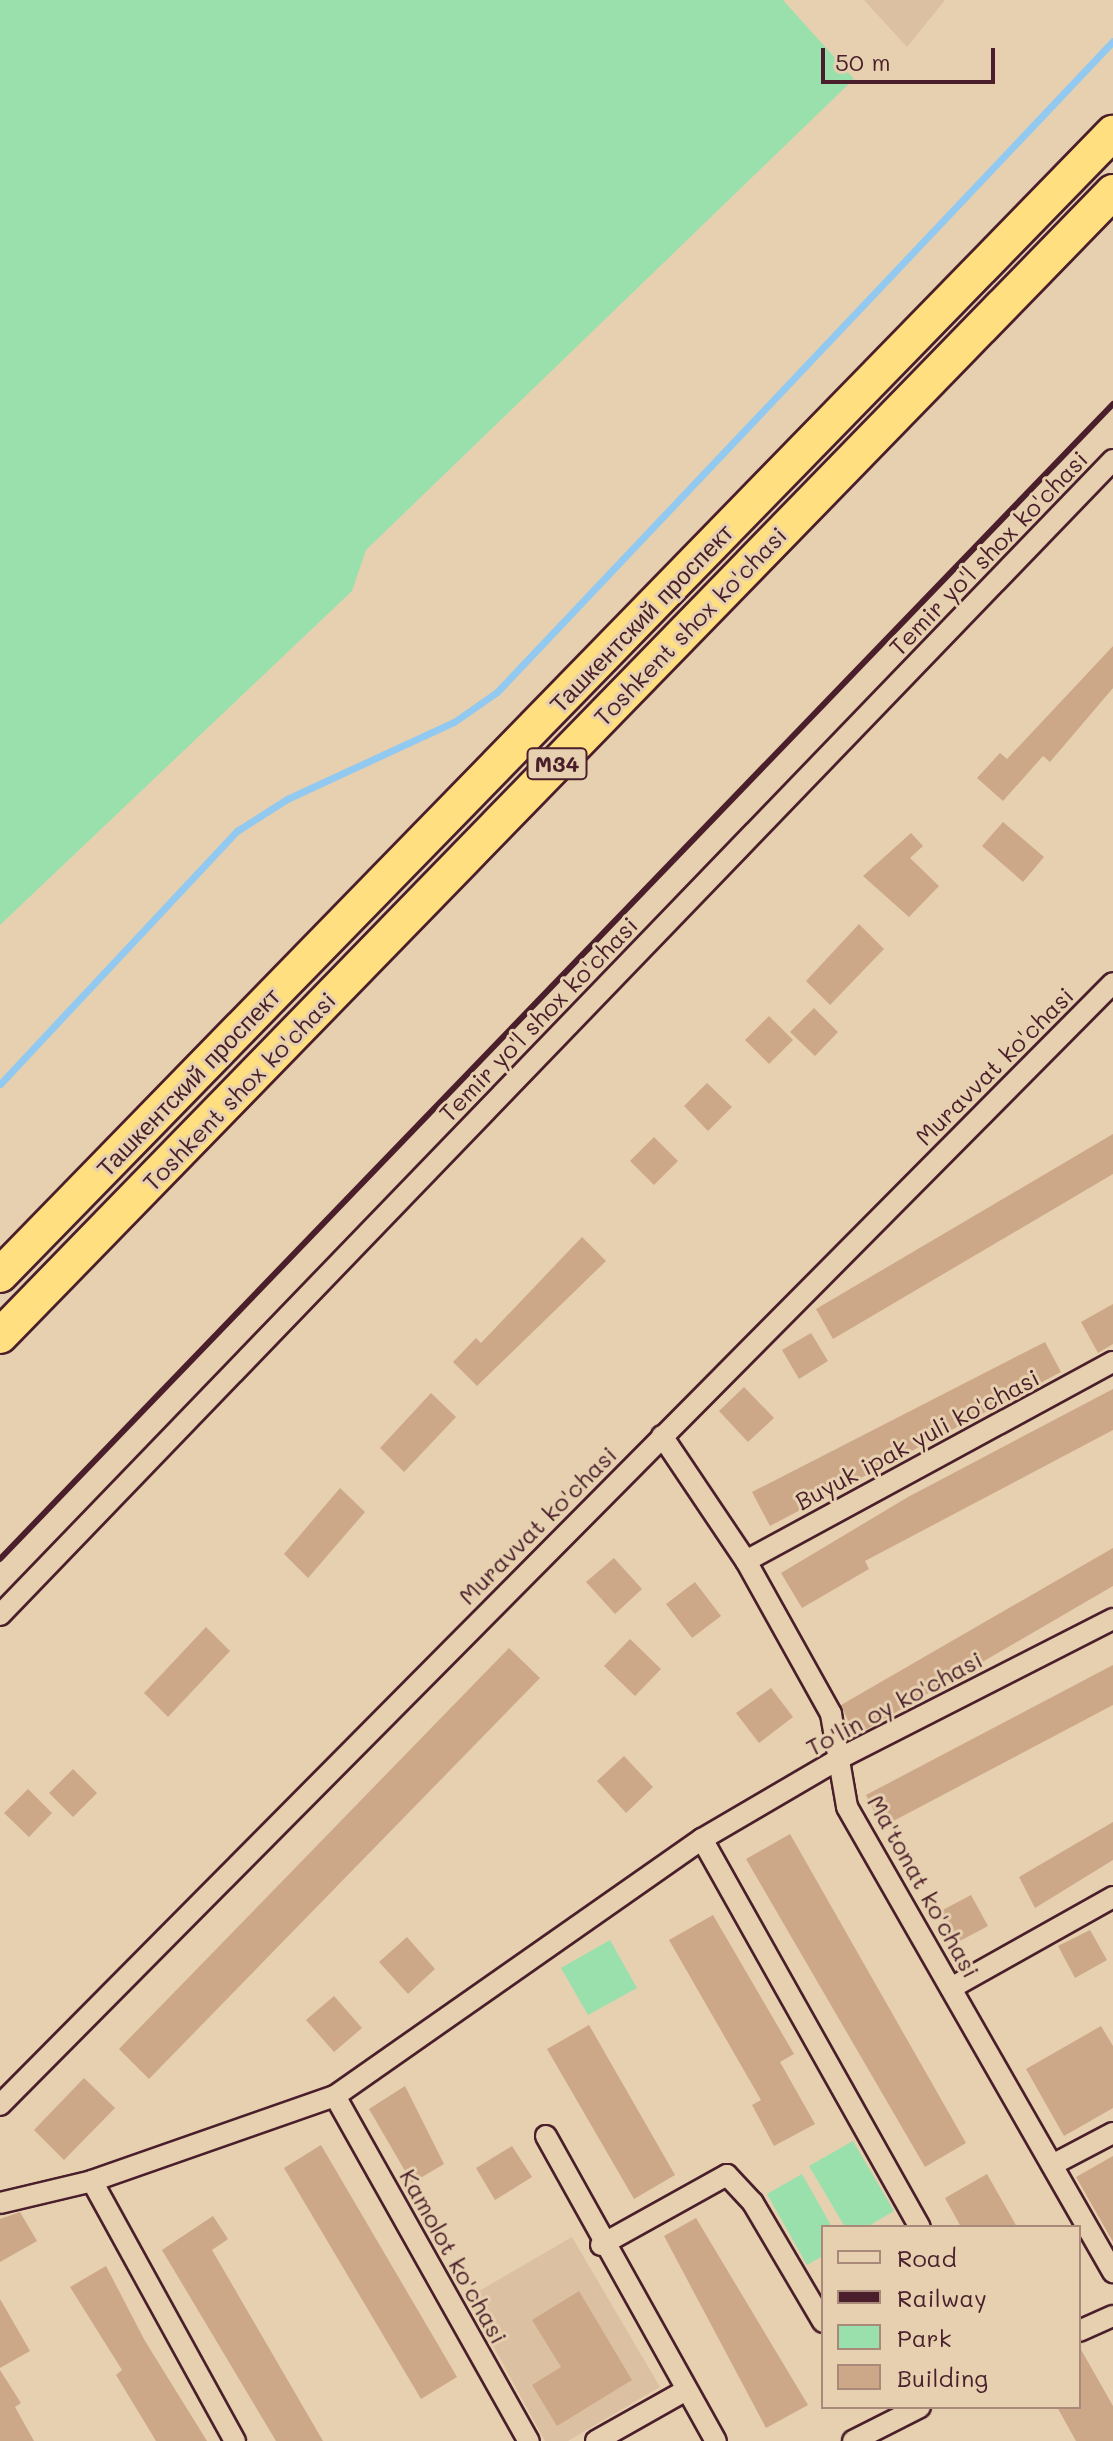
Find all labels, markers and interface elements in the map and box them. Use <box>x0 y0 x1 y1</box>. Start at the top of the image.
scale bar <box>825 32 999 82</box>
text: 50 m <box>835 46 891 77</box>
street label: Temir yo'l shox ko'chasi <box>883 445 1093 661</box>
street label: Ташкентский проспект <box>543 518 739 718</box>
street label: Toshkent shox ko'chasi <box>588 521 792 731</box>
road number: M34 <box>525 746 589 782</box>
street label: Temir yo'l shox ko'chasi <box>433 911 643 1127</box>
street label: Muravvat ko'chasi <box>909 981 1079 1151</box>
street label: Ташкентский проспект <box>90 982 286 1182</box>
street label: Toshkent shox ko'chasi <box>137 986 341 1196</box>
street label: Buyuk ipak yuli ko'chasi <box>790 1362 1044 1516</box>
street label: Muravvat ko'chasi <box>452 1440 622 1610</box>
street label: To'lin oy ko'chasi <box>801 1644 987 1762</box>
street label: Ma'tonat ko'chasi <box>862 1790 986 1982</box>
street label: Kamolot ko'chasi <box>394 2164 514 2348</box>
legend <box>821 2225 1081 2409</box>
text: Road <box>897 2242 957 2273</box>
text: Railway <box>897 2282 987 2313</box>
text: Park <box>897 2322 951 2353</box>
text: Building <box>897 2362 988 2393</box>

